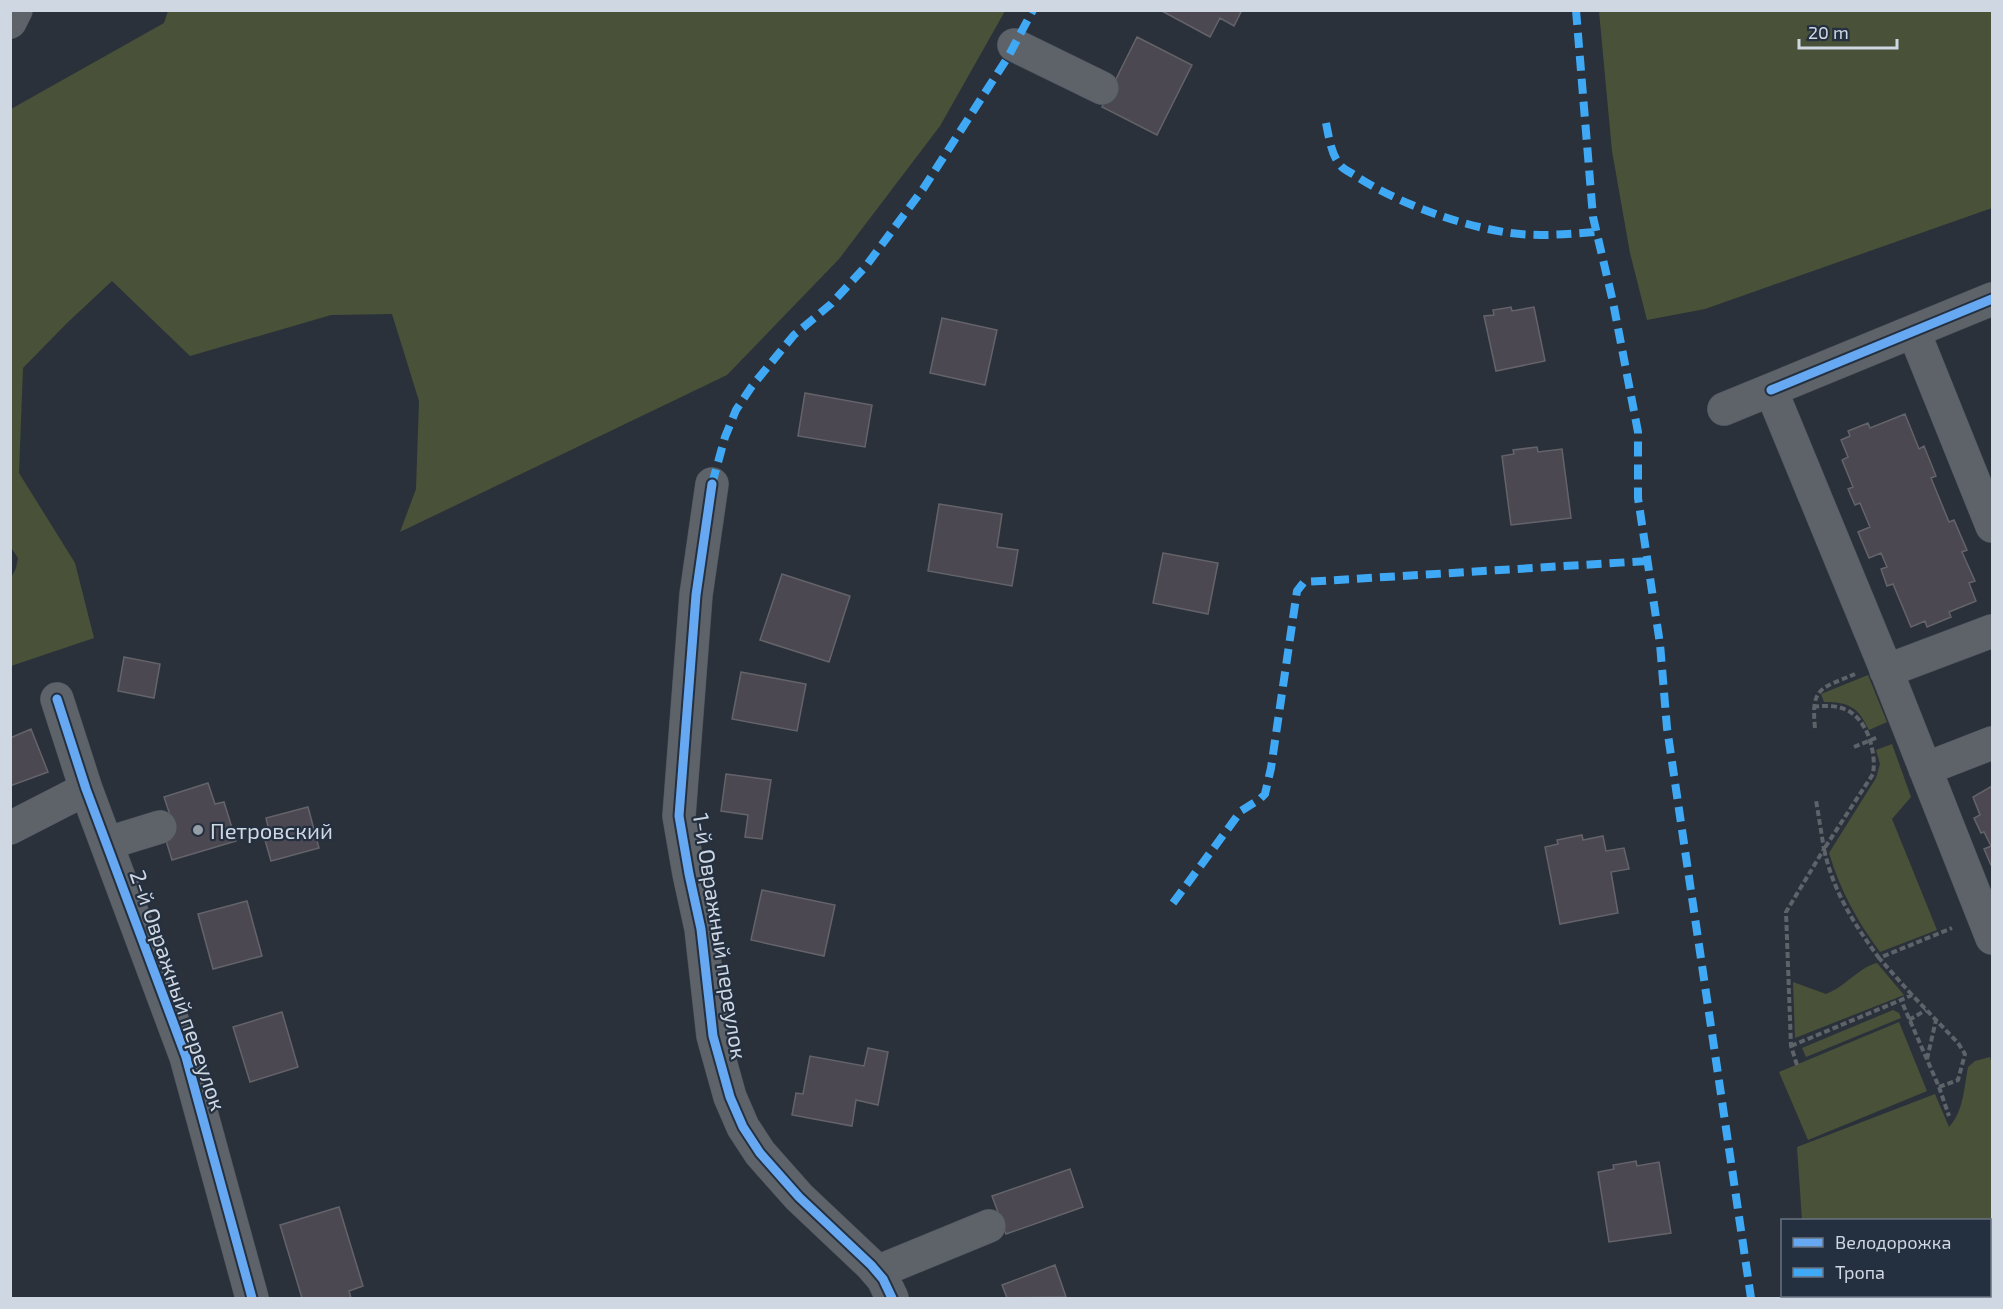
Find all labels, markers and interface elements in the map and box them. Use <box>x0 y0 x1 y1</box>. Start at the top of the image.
scale bar <box>1799 12 1896 50</box>
text: 20 m <box>1808 21 1849 43</box>
street label: 1-й Овражный переулок <box>688 811 753 1061</box>
place label: Петровский <box>210 817 333 843</box>
marker: Петровский <box>191 823 205 837</box>
street label: 2-й Овражный переулок <box>125 866 232 1114</box>
legend <box>1781 1219 1991 1297</box>
text: Велодорожка <box>1835 1231 1951 1253</box>
text: Тропа <box>1835 1261 1885 1283</box>

